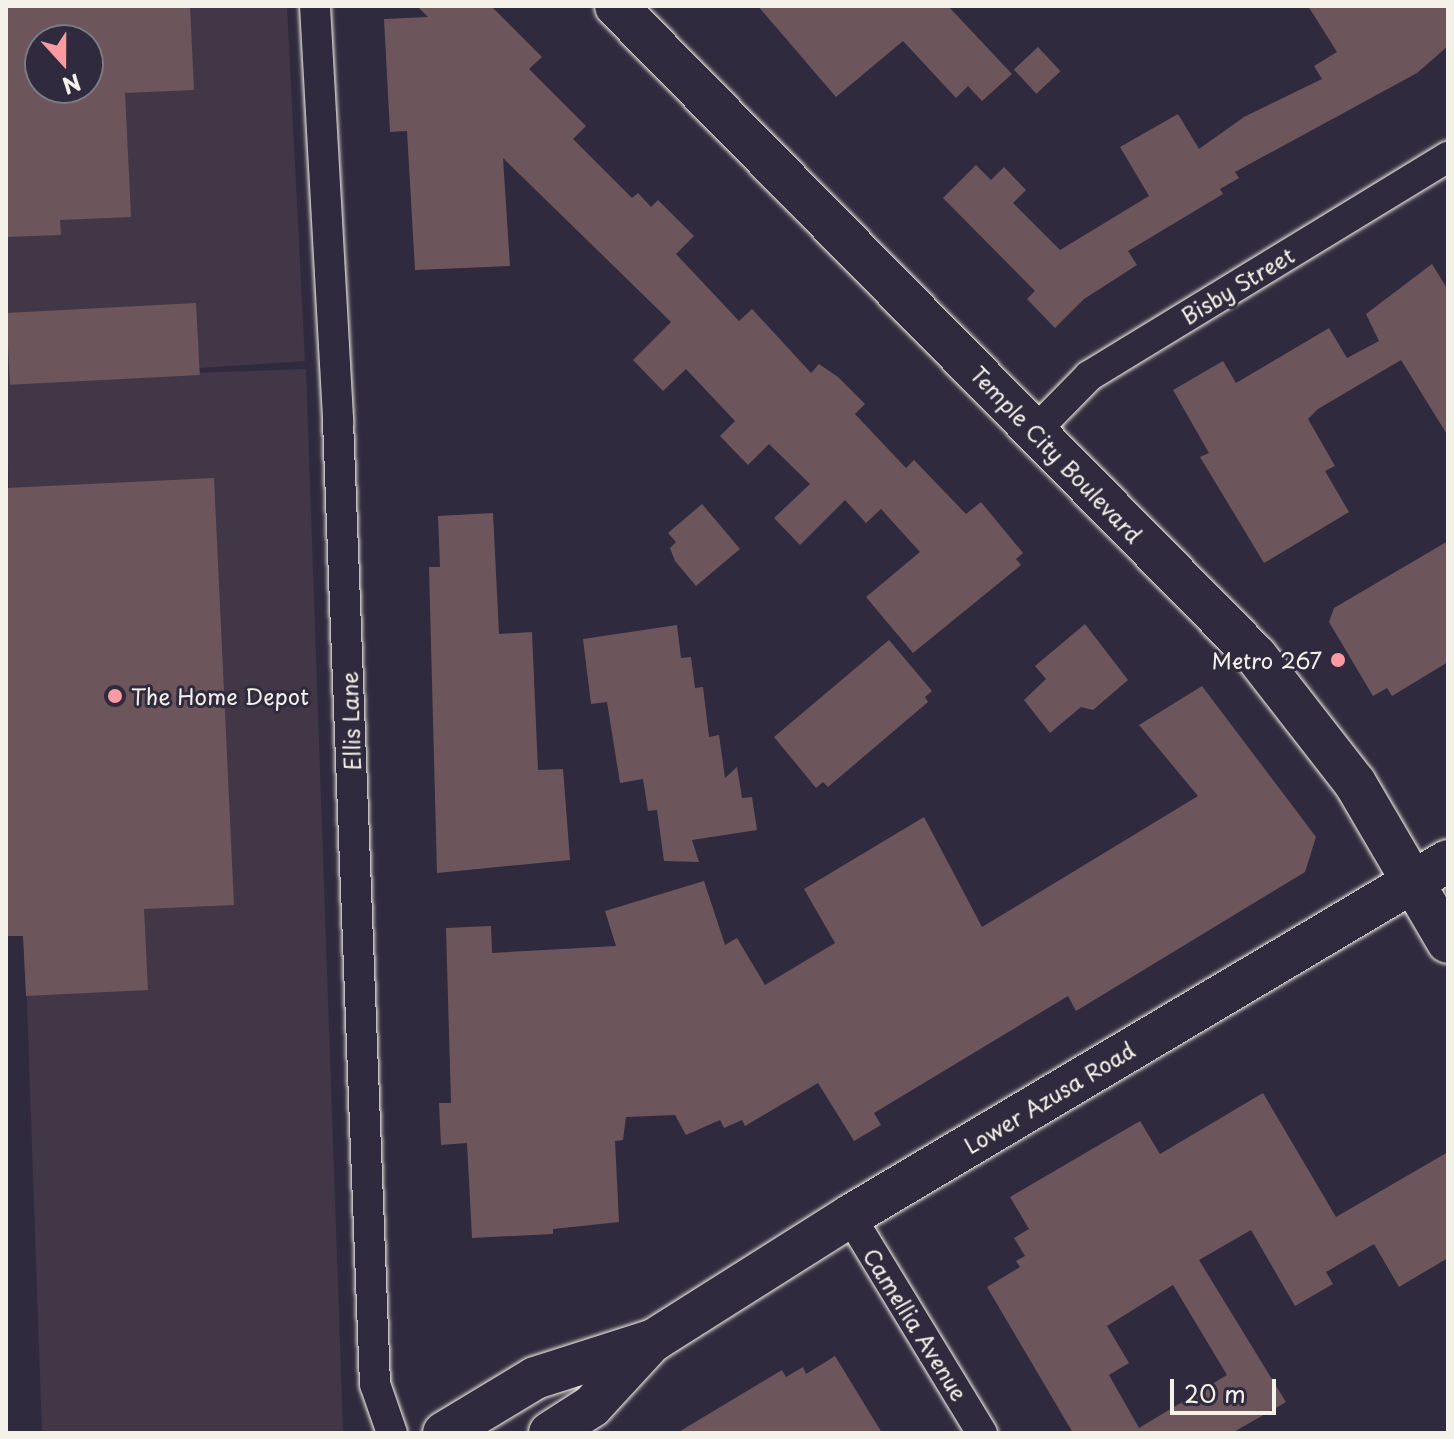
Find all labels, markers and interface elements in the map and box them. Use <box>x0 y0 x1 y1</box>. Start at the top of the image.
north arrow <box>24 24 104 104</box>
text: N <box>58 66 86 104</box>
street label: Bisby Street <box>1175 240 1299 330</box>
street label: Temple City Boulevard <box>965 360 1149 548</box>
place label: Metro 267 <box>1211 647 1322 673</box>
marker: Metro 267 <box>1329 651 1347 669</box>
street label: Ellis Lane <box>335 670 365 772</box>
place label: The Home Depot <box>131 683 310 709</box>
marker: The Home Depot <box>106 687 124 705</box>
street label: Lower Azusa Road <box>960 1036 1138 1158</box>
street label: Camellia Avenue <box>858 1243 974 1405</box>
scale bar <box>1174 1363 1280 1413</box>
text: 20 m <box>1184 1375 1246 1411</box>

